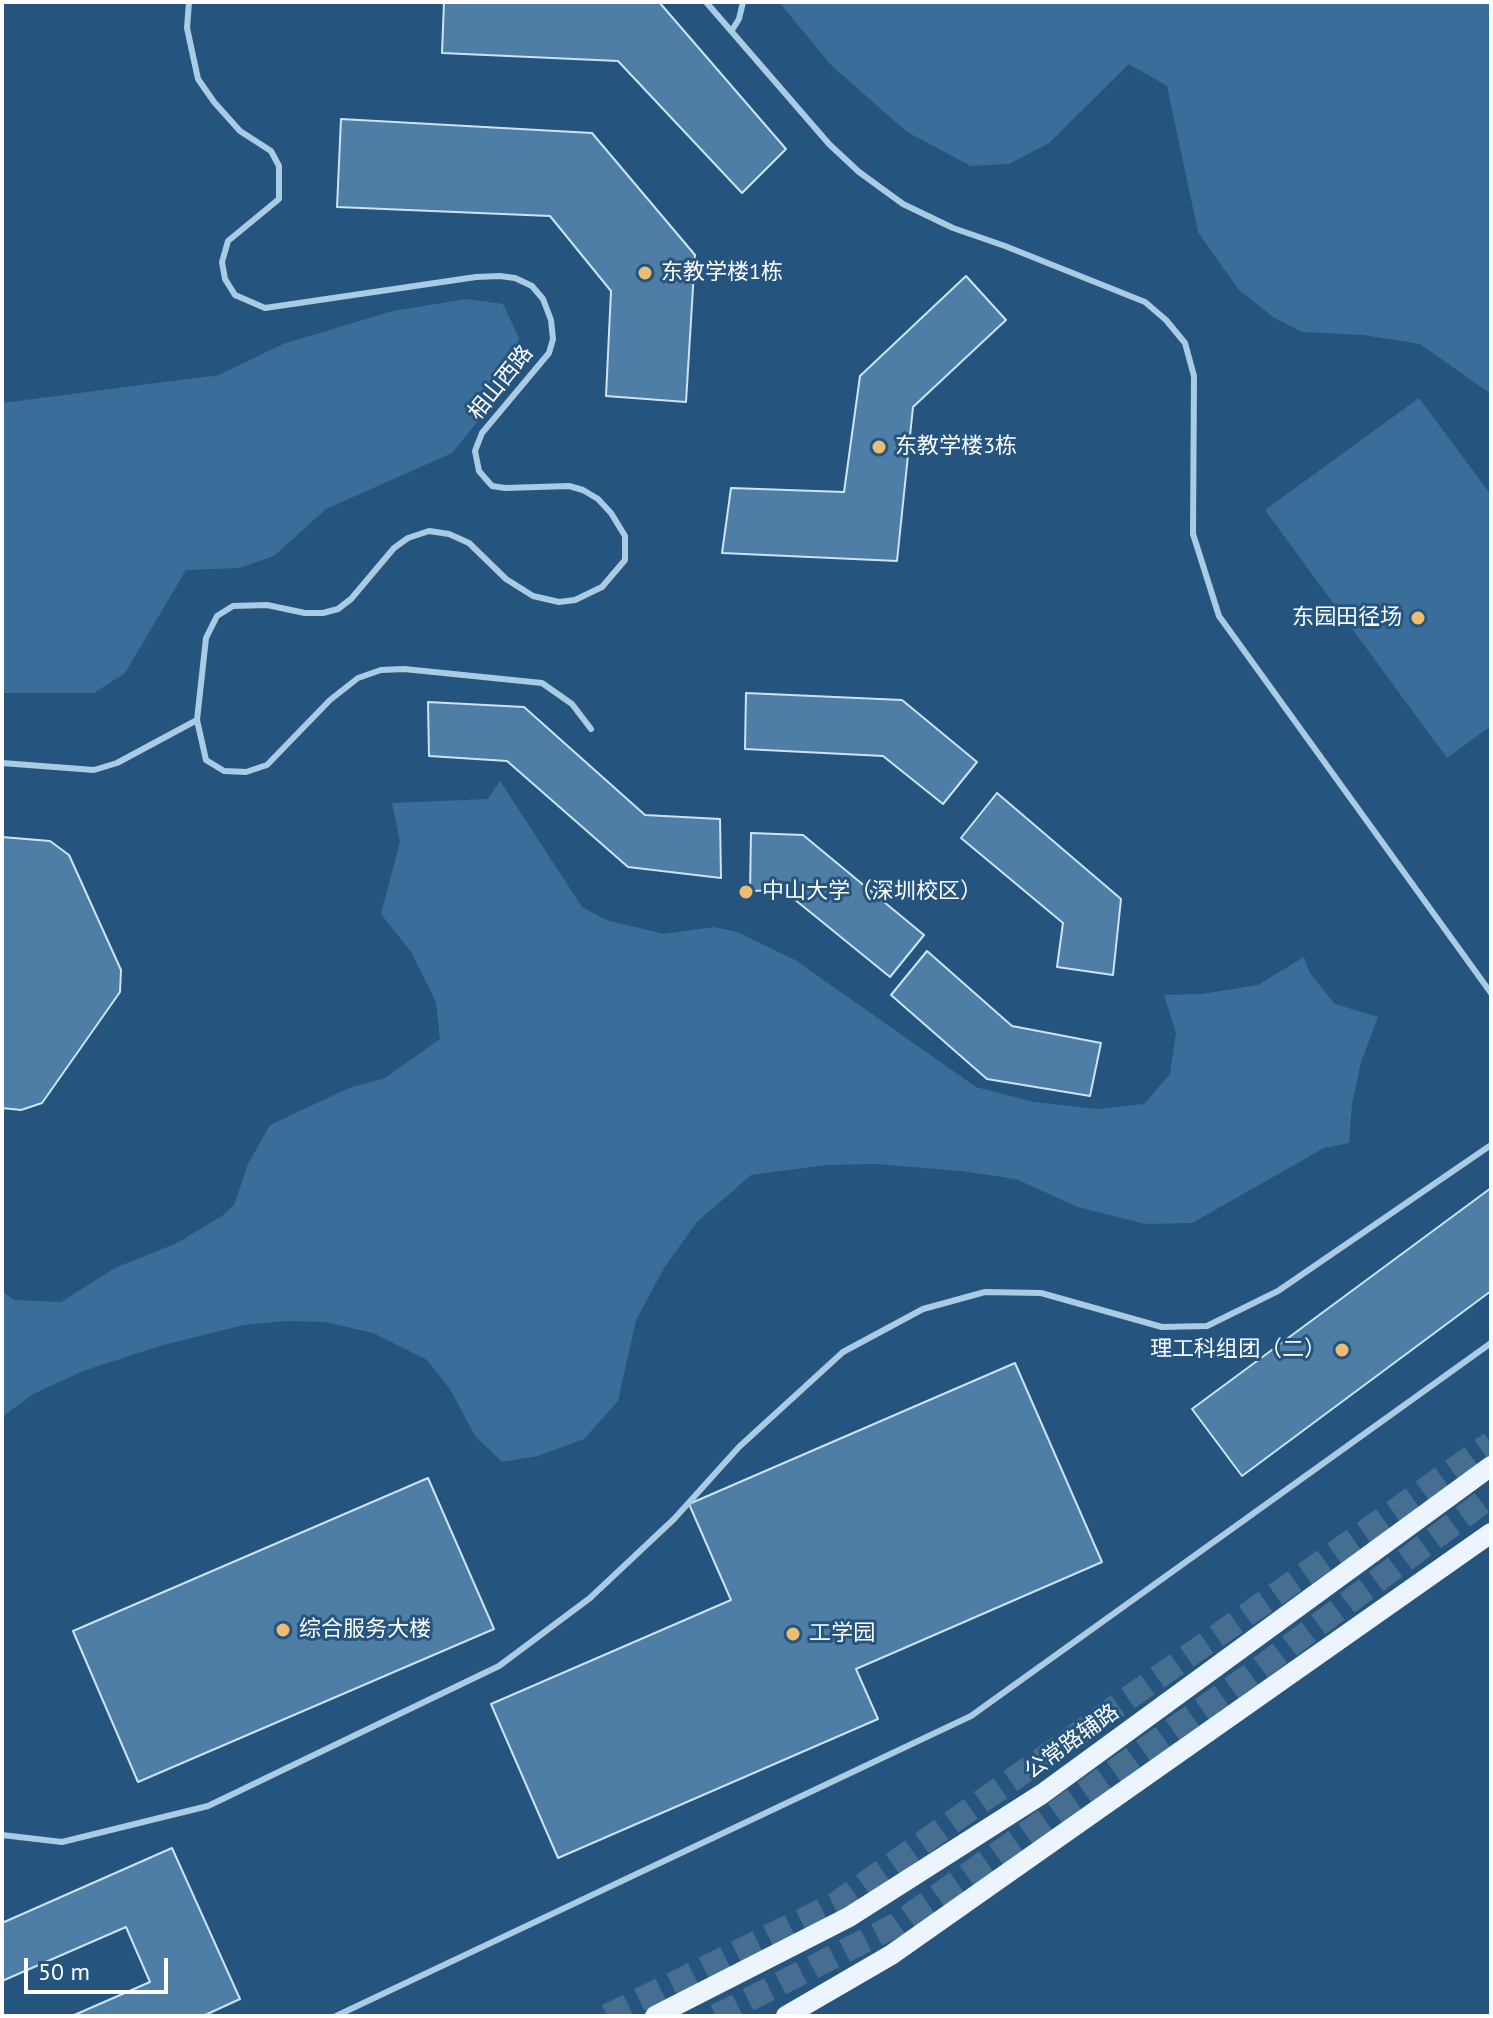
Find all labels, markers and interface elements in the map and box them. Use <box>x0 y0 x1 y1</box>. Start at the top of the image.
place label: 东教学楼1栋 <box>661 260 783 286</box>
marker: 东教学楼1栋 <box>636 264 654 282</box>
street label: 相山西路 <box>463 340 539 426</box>
place label: 东教学楼3栋 <box>895 434 1017 460</box>
marker: 东教学楼3栋 <box>870 438 888 456</box>
place label: 东园田径场 <box>1292 605 1402 631</box>
marker: 东园田径场 <box>1409 609 1427 627</box>
place label: 中山大学（深圳校区） <box>762 879 982 905</box>
marker: 中山大学（深圳校区） <box>737 883 755 901</box>
place label: 理工科组团（二） <box>1150 1337 1326 1363</box>
marker: 理工科组团（二） <box>1333 1341 1351 1359</box>
place label: 综合服务大楼 <box>299 1617 431 1643</box>
marker: 综合服务大楼 <box>274 1621 292 1639</box>
place label: 工学园 <box>809 1621 875 1647</box>
marker: 工学园 <box>784 1625 802 1643</box>
street label: 公常路辅路 <box>1020 1699 1124 1785</box>
scale bar <box>28 1942 172 1992</box>
text: 50 m <box>38 1956 90 1987</box>

